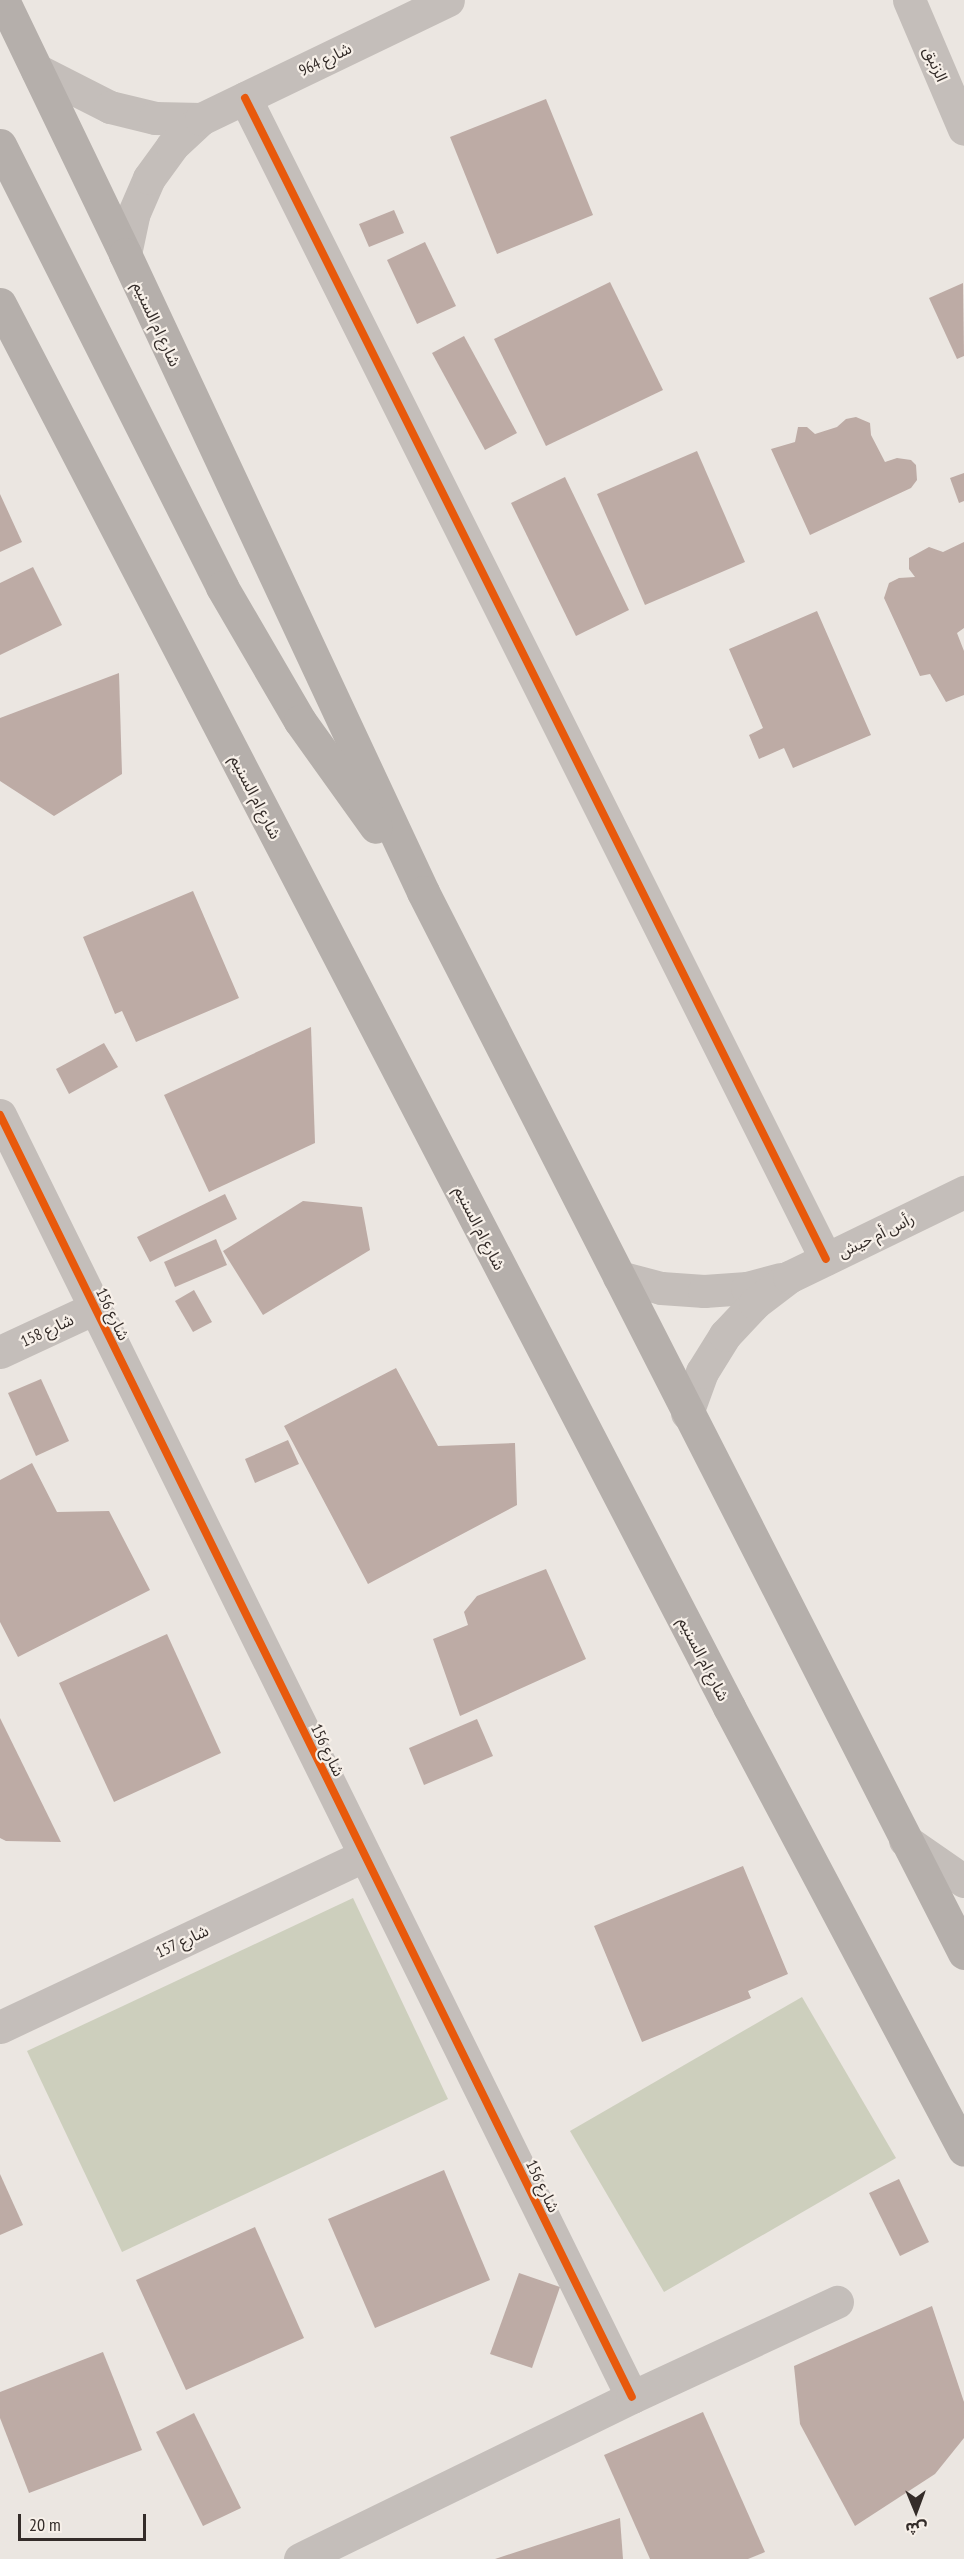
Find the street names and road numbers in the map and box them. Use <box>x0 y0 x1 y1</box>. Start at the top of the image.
street label: شارع 964 <box>296 38 354 80</box>
street label: الزنبق <box>920 43 952 85</box>
street label: شارع ام السنيم <box>129 278 185 370</box>
street label: شارع ام السنيم <box>227 752 285 842</box>
street label: شارع ام السنيم <box>451 1183 509 1273</box>
street label: رأس أم حيش <box>835 1208 917 1262</box>
street label: شارع 156 <box>92 1285 134 1343</box>
street label: شارع 158 <box>17 1309 77 1351</box>
street label: شارع ام السنيم <box>675 1614 733 1704</box>
street label: شارع 156 <box>307 1721 349 1779</box>
street label: شارع 157 <box>152 1920 212 1962</box>
street label: شارع 156 <box>522 2157 564 2215</box>

